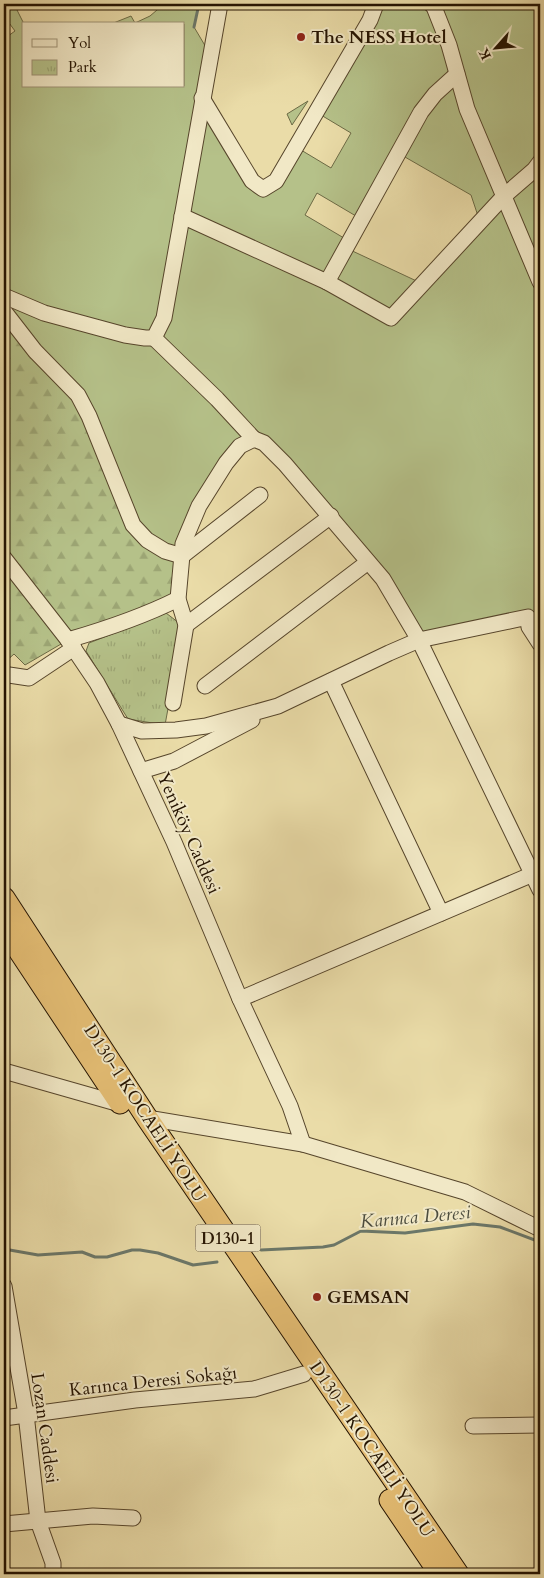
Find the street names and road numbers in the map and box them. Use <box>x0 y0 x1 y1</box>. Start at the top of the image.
street label: Yeniköy Caddesi <box>151 768 227 898</box>
street label: D130-1 KOCAELİ YOLU <box>78 1019 212 1207</box>
road number: D130-1 <box>196 1224 260 1252</box>
street label: D130-1 KOCAELİ YOLU <box>303 1356 440 1543</box>
street label: Karınca Deresi Sokağı <box>68 1360 238 1403</box>
street label: Lozan Caddesi <box>24 1371 65 1485</box>

